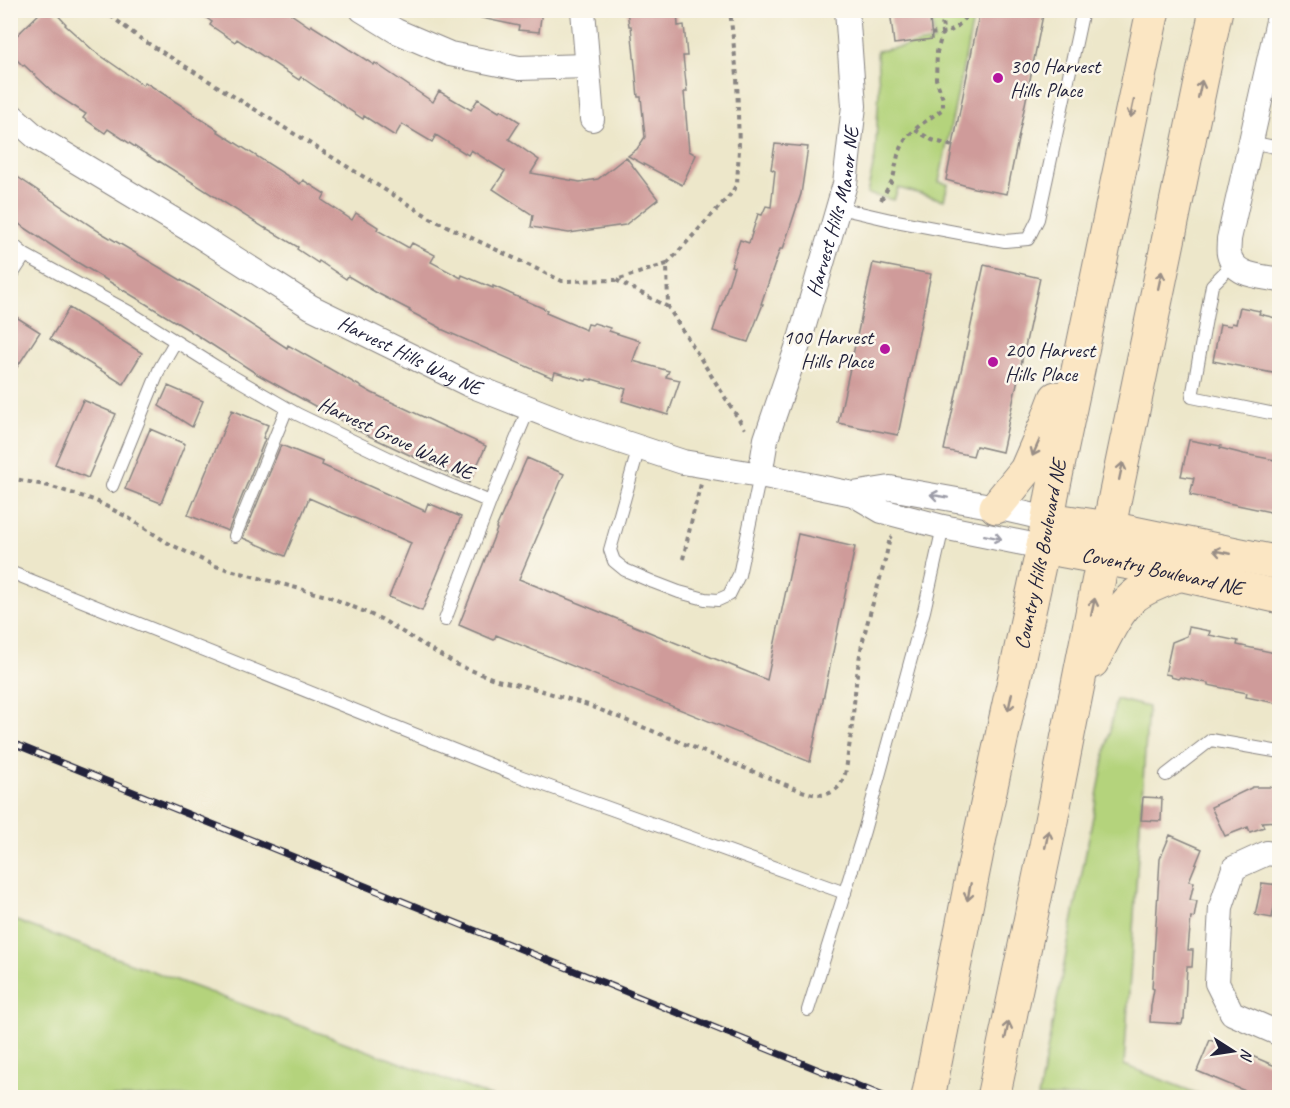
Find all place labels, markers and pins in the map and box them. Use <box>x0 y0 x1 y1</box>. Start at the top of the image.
place label: 300 Harvest Hills Place <box>1010 53 1102 103</box>
marker: 300 Harvest Hills Place <box>991 71 1005 85</box>
place label: 100 Harvest Hills Place <box>783 324 875 374</box>
place label: 200 Harvest Hills Place <box>1005 337 1097 387</box>
marker: 100 Harvest Hills Place <box>878 342 892 356</box>
marker: 200 Harvest Hills Place <box>986 355 1000 369</box>

